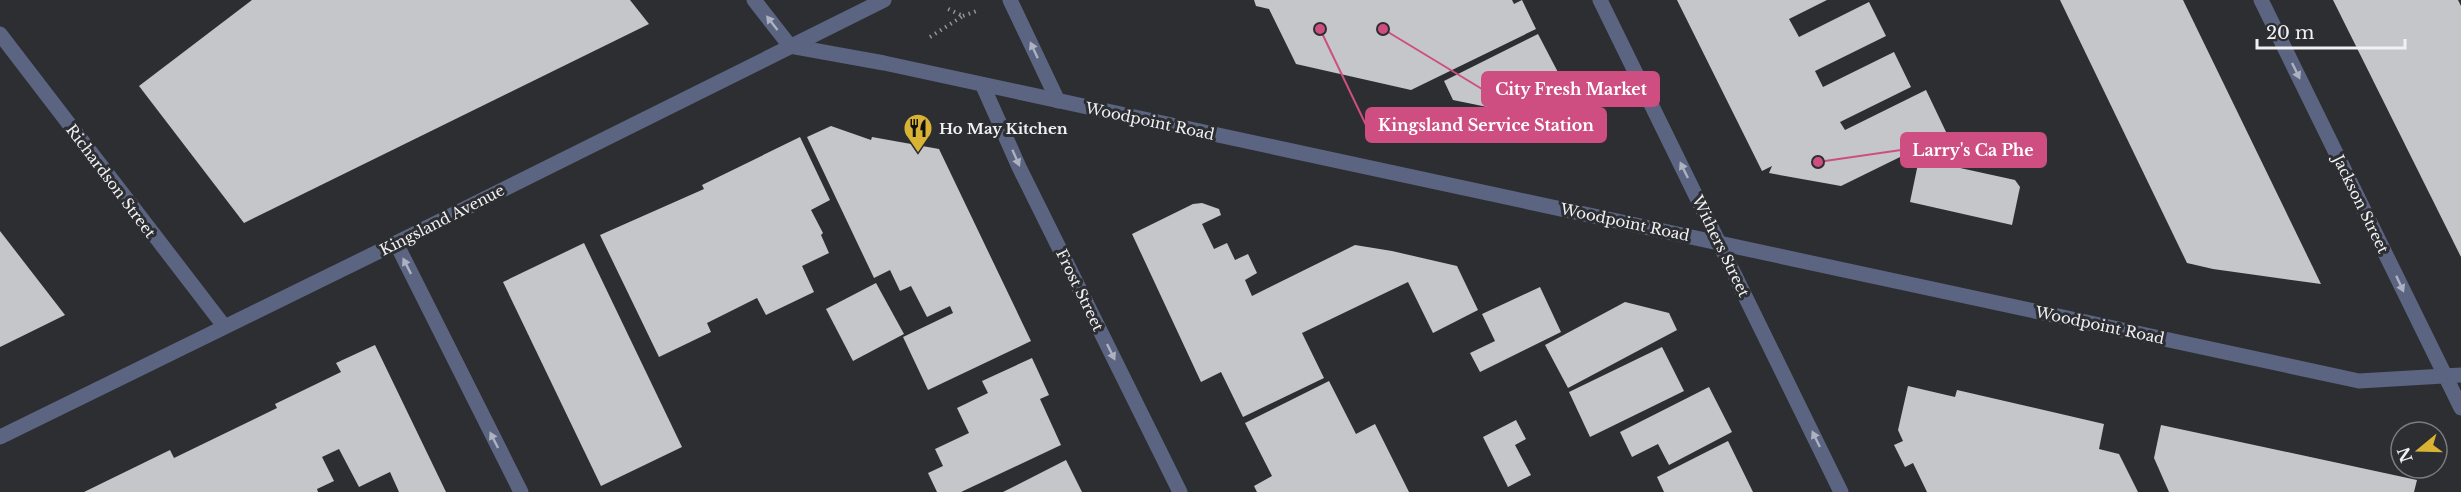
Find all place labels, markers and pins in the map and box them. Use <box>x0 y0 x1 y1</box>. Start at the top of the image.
callout: City Fresh Market <box>1482 72 1659 106</box>
callout: Kingsland Service Station <box>1366 108 1606 142</box>
restaurant icon: Ho May Kitchen <box>902 112 934 154</box>
place label: Ho May Kitchen <box>939 119 1068 138</box>
callout: Larry's Ca Phe <box>1901 133 2046 167</box>

